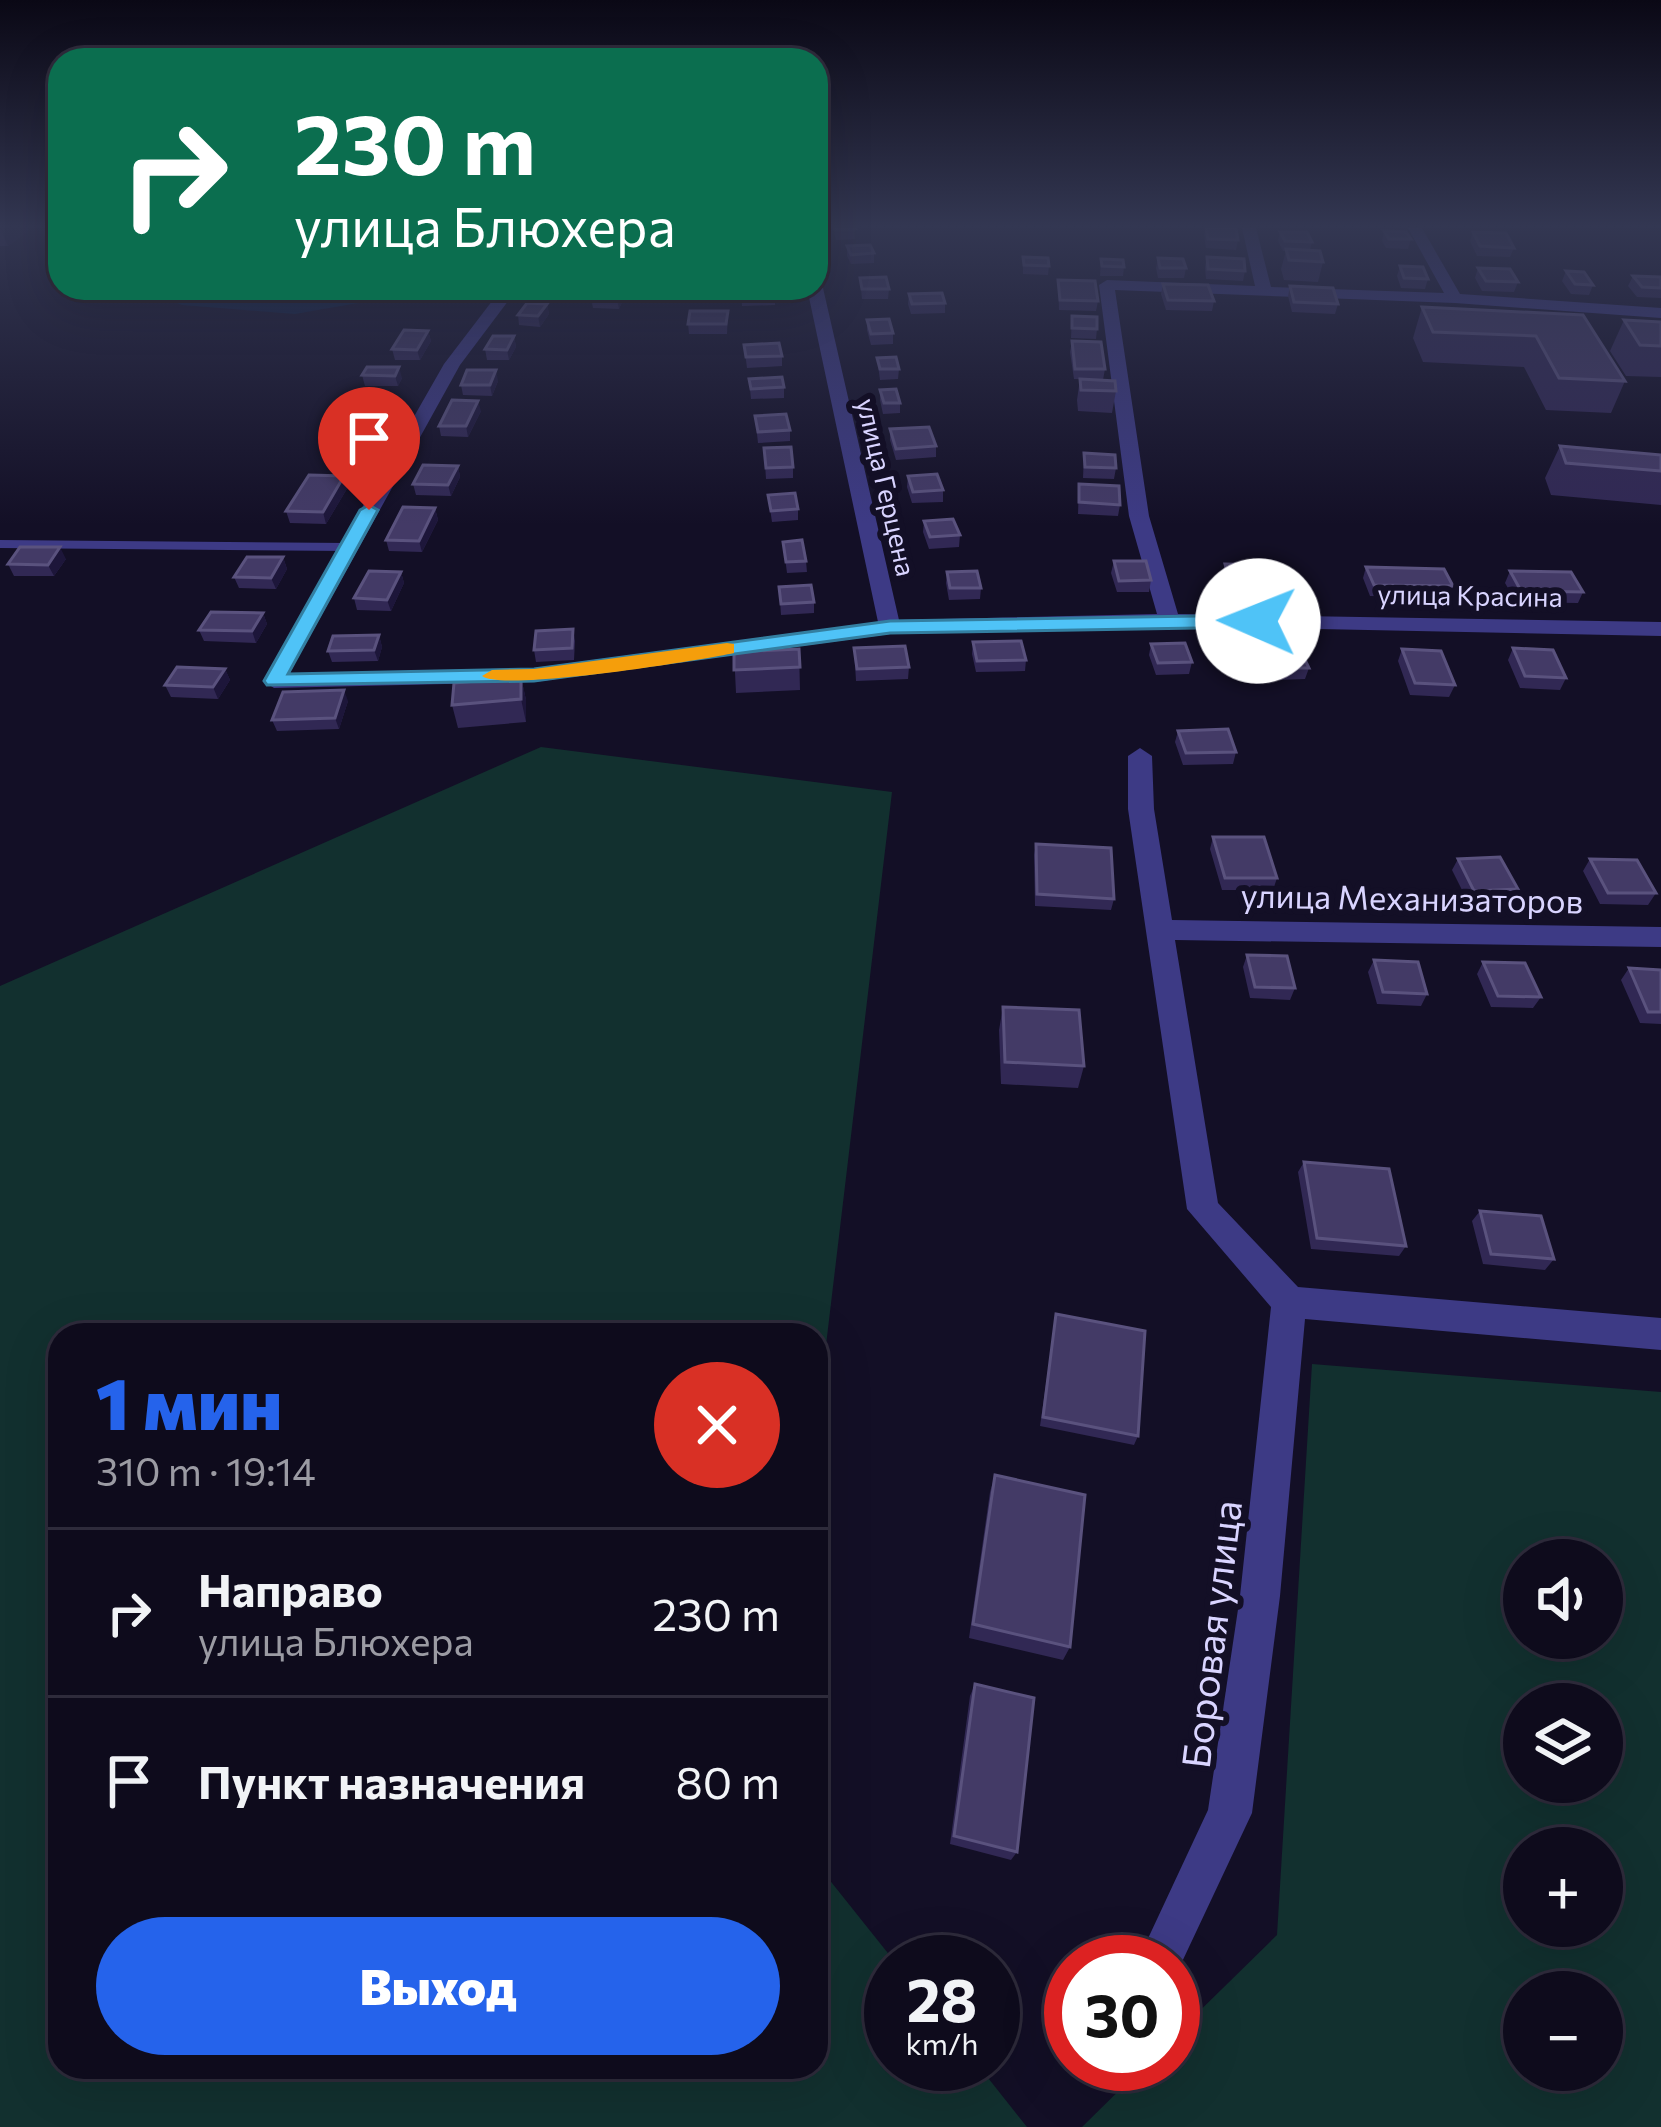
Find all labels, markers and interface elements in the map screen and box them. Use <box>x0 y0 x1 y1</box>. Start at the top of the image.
text: 230 m <box>294 90 536 192</box>
icon: right <box>96 96 252 252</box>
text: улица Блюхера <box>294 192 676 258</box>
pin <box>318 387 420 510</box>
street label: улица Герцена <box>851 395 923 579</box>
icon: arrive <box>336 405 402 471</box>
position arrow <box>1195 558 1321 684</box>
street label: улица Красина <box>1377 577 1563 613</box>
street label: улица Механизаторов <box>1240 874 1584 920</box>
text: 1 мин <box>96 1357 282 1445</box>
button: close <box>654 1362 780 1488</box>
text: 310 m · 19:14 <box>96 1446 316 1494</box>
street label: Боровая улица <box>1170 1497 1250 1771</box>
map controls <box>1503 1539 1623 2091</box>
button: sound <box>1503 1539 1623 1659</box>
text: Направо <box>198 1561 383 1616</box>
icon: right <box>96 1580 162 1646</box>
text: 230 m <box>652 1585 780 1640</box>
text: улица Блюхера <box>198 1616 474 1664</box>
button: layers <box>1503 1683 1623 1803</box>
icon: arrive <box>96 1748 162 1814</box>
text: Пункт назначения <box>198 1753 585 1808</box>
text: 80 m <box>675 1753 780 1808</box>
button: + <box>1503 1827 1623 1947</box>
button: Выход <box>96 1917 780 2055</box>
speed limit sign: 30 <box>1044 1935 1200 2091</box>
text: 28 <box>907 1961 977 2034</box>
button: − <box>1503 1971 1623 2091</box>
text: km/h <box>906 2024 978 2061</box>

